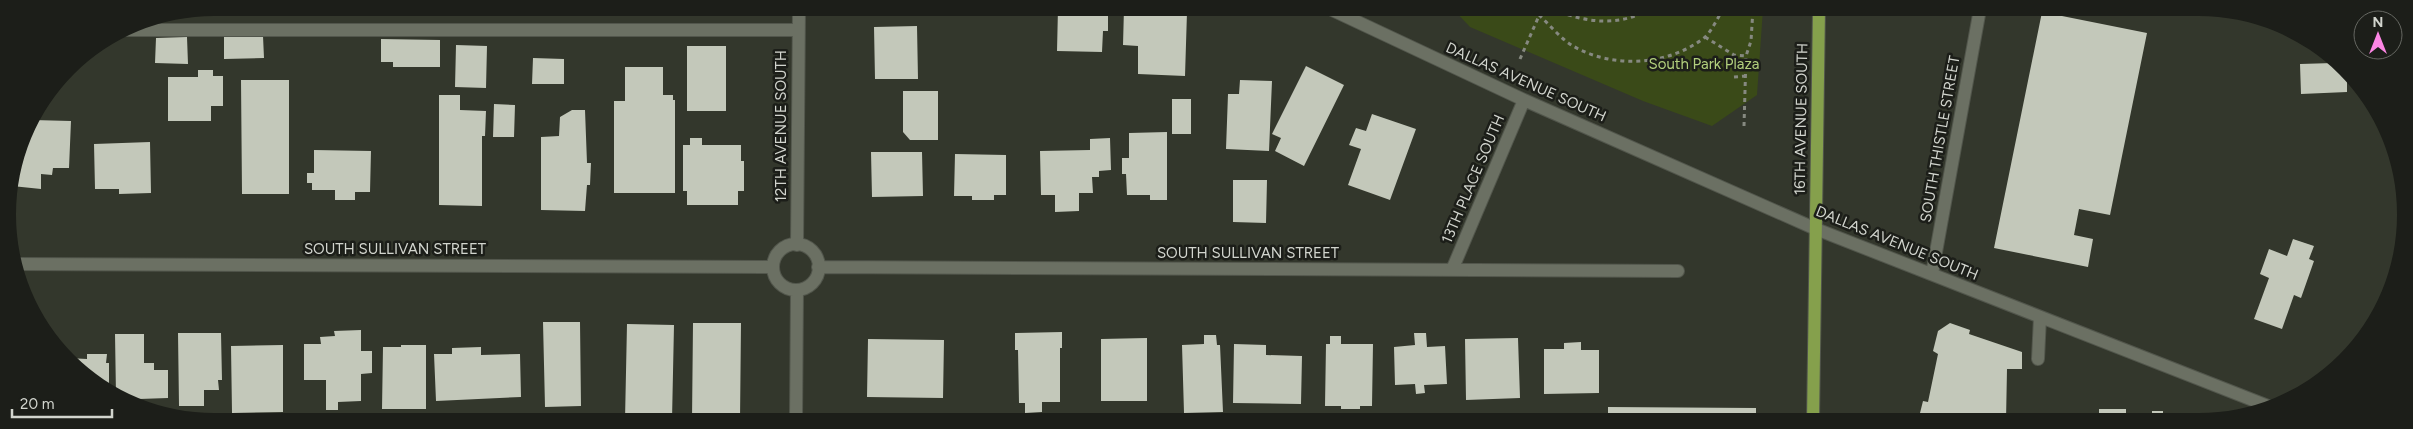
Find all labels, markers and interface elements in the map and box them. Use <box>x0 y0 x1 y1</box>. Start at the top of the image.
north arrow <box>2353 10 2403 60</box>
text: N <box>2373 14 2383 31</box>
street label: DALLAS AVENUE SOUTH <box>1443 38 1609 126</box>
street label: 16TH AVENUE SOUTH <box>1791 43 1811 195</box>
street label: 12TH AVENUE SOUTH <box>772 50 790 202</box>
street label: SOUTH THISTLE STREET <box>1916 54 1964 224</box>
park label: South Park Plaza <box>1649 55 1759 73</box>
street label: 13TH PLACE SOUTH <box>1438 112 1508 246</box>
street label: DALLAS AVENUE SOUTH <box>1813 202 1981 284</box>
street label: SOUTH SULLIVAN STREET <box>304 240 487 258</box>
street label: SOUTH SULLIVAN STREET <box>1157 244 1340 262</box>
scale bar <box>12 386 112 418</box>
text: 20 m <box>20 395 54 413</box>

